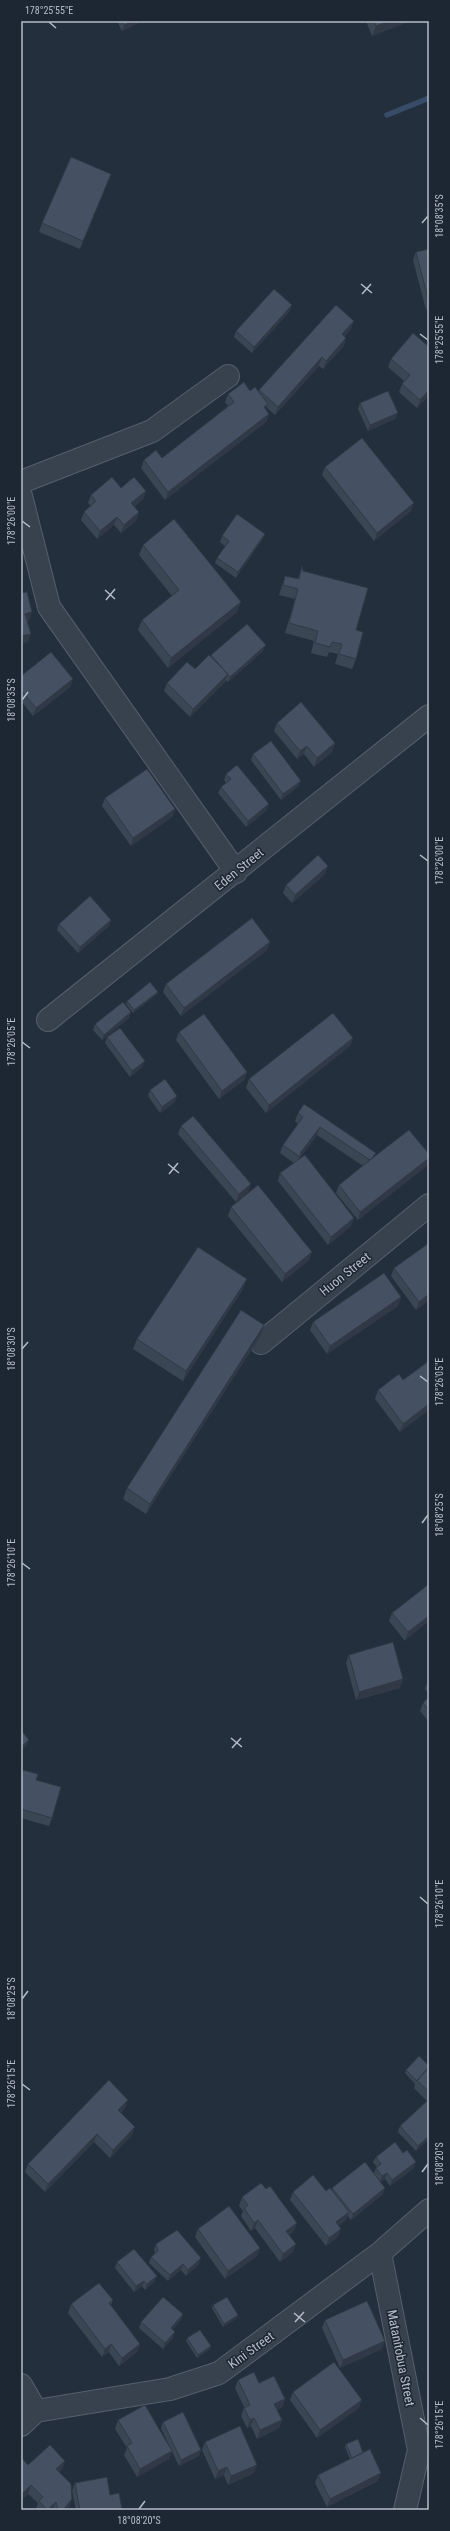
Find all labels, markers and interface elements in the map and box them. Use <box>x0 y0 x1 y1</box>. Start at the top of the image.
text: 178°25'55"E <box>25 5 73 16</box>
text: 18°08'35"S <box>434 194 445 238</box>
text: 178°25'55"E <box>434 316 445 364</box>
text: 178°26'00"E <box>6 497 17 545</box>
text: 18°08'35"S <box>6 678 17 722</box>
text: 178°26'00"E <box>434 837 445 885</box>
street label: Eden Street <box>211 845 267 893</box>
text: 178°26'05"E <box>6 1018 17 1066</box>
street label: Huon Street <box>317 1249 373 1299</box>
text: 18°08'30"S <box>6 1327 17 1371</box>
text: 178°26'05"E <box>434 1358 445 1406</box>
text: 18°08'25"S <box>434 1493 445 1537</box>
text: 178°26'10"E <box>6 1539 17 1587</box>
text: 178°26'10"E <box>434 1880 445 1928</box>
text: 18°08'25"S <box>6 1977 17 2021</box>
text: 178°26'15"E <box>6 2060 17 2108</box>
text: 18°08'20"S <box>434 2142 445 2186</box>
street label: Matanitobua Street <box>384 2308 418 2408</box>
street label: Kini Street <box>225 2328 277 2372</box>
text: 178°26'15"E <box>434 2401 445 2449</box>
text: 18°08'20"S <box>117 2515 161 2526</box>

